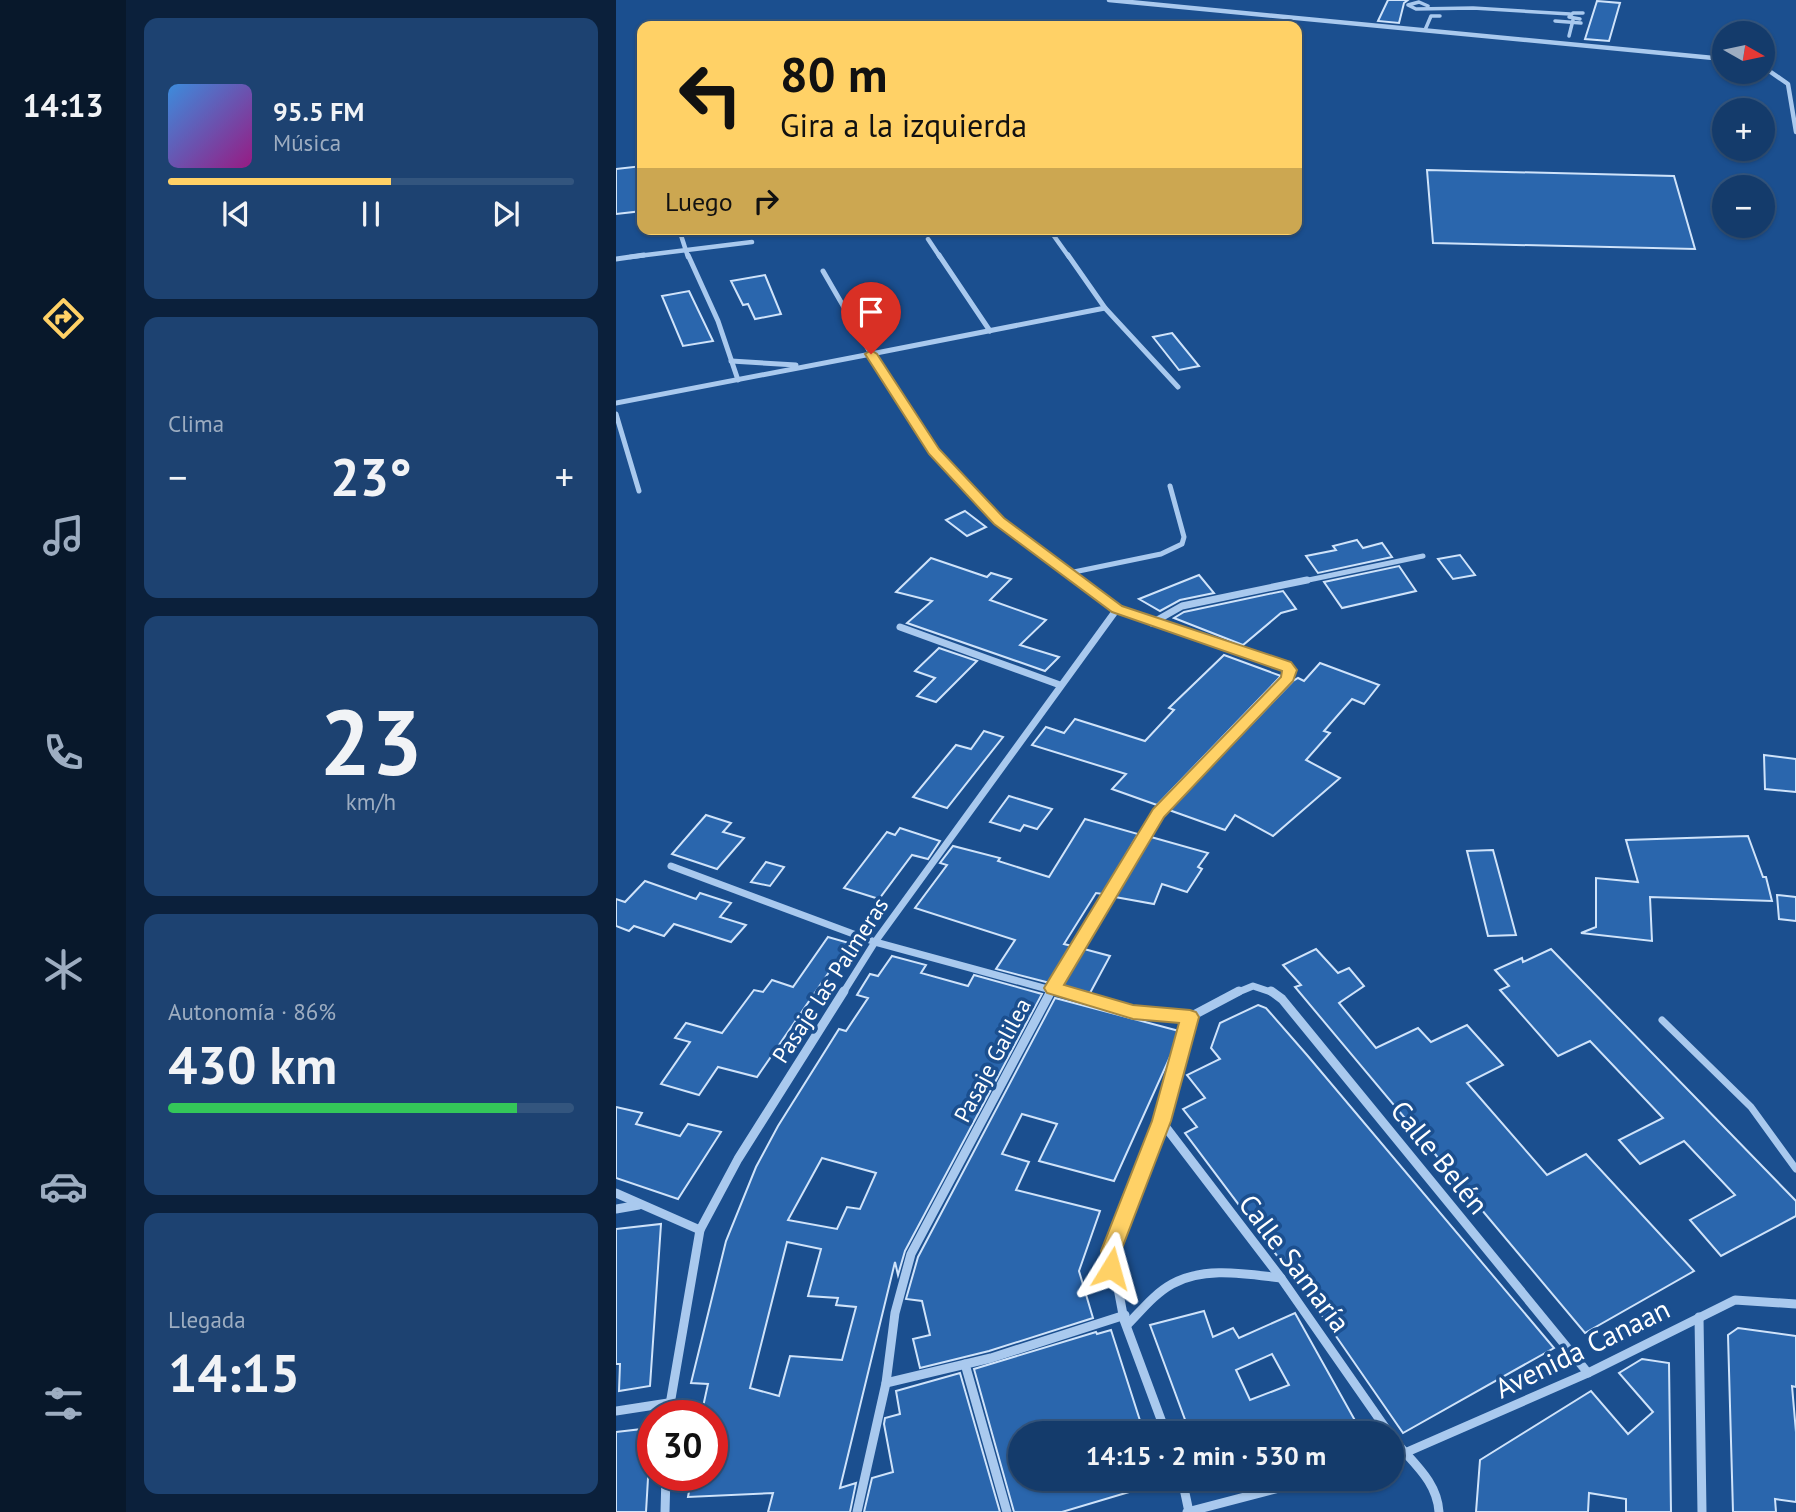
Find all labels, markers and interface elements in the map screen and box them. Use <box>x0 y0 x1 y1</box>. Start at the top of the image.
north arrow <box>1712 21 1774 84</box>
map controls <box>1712 21 1775 238</box>
text: 80 m <box>780 42 887 106</box>
icon: left <box>665 49 756 140</box>
text: 14:13 <box>22 84 104 126</box>
text: 95.5 FM <box>273 95 364 128</box>
button: + <box>1712 98 1775 161</box>
text: Gira a la izquierda <box>780 104 1027 146</box>
text: Música <box>273 128 341 157</box>
button: − <box>1712 175 1775 238</box>
icon: right <box>747 182 785 220</box>
text: Luego <box>665 185 733 218</box>
icon: previous <box>217 195 255 233</box>
icon: pause <box>352 195 390 233</box>
icon: next <box>487 195 525 233</box>
pin <box>841 282 901 354</box>
icon: arrive <box>852 293 890 331</box>
icon: directions <box>39 294 88 343</box>
text: Clima <box>168 409 224 438</box>
text: 23° <box>330 443 412 510</box>
text: − <box>168 452 187 501</box>
text: + <box>555 452 574 501</box>
icon: music <box>39 511 88 560</box>
text: 23 <box>319 682 423 800</box>
icon: phone <box>39 728 88 777</box>
text: km/h <box>346 787 396 816</box>
street label: Pasaje las Palmeras <box>766 892 894 1068</box>
icon: climate <box>39 945 88 994</box>
street label: Pasaje Galilea <box>947 993 1037 1127</box>
text: Autonomía · 86% <box>168 997 336 1026</box>
text: 430 km <box>168 1031 337 1098</box>
street label: Calle Belén <box>1383 1093 1497 1221</box>
icon: car <box>39 1162 88 1211</box>
street label: Calle Samaría <box>1231 1186 1359 1340</box>
position arrow <box>1074 1231 1148 1305</box>
street label: Avenida Canaan <box>1489 1290 1675 1406</box>
text: Llegada <box>168 1305 246 1334</box>
text: 14:15 <box>168 1339 300 1406</box>
icon: filters <box>39 1379 88 1428</box>
speed limit sign: 30 <box>637 1400 728 1491</box>
text: 14:15 · 2 min · 530 m <box>1086 1439 1326 1472</box>

